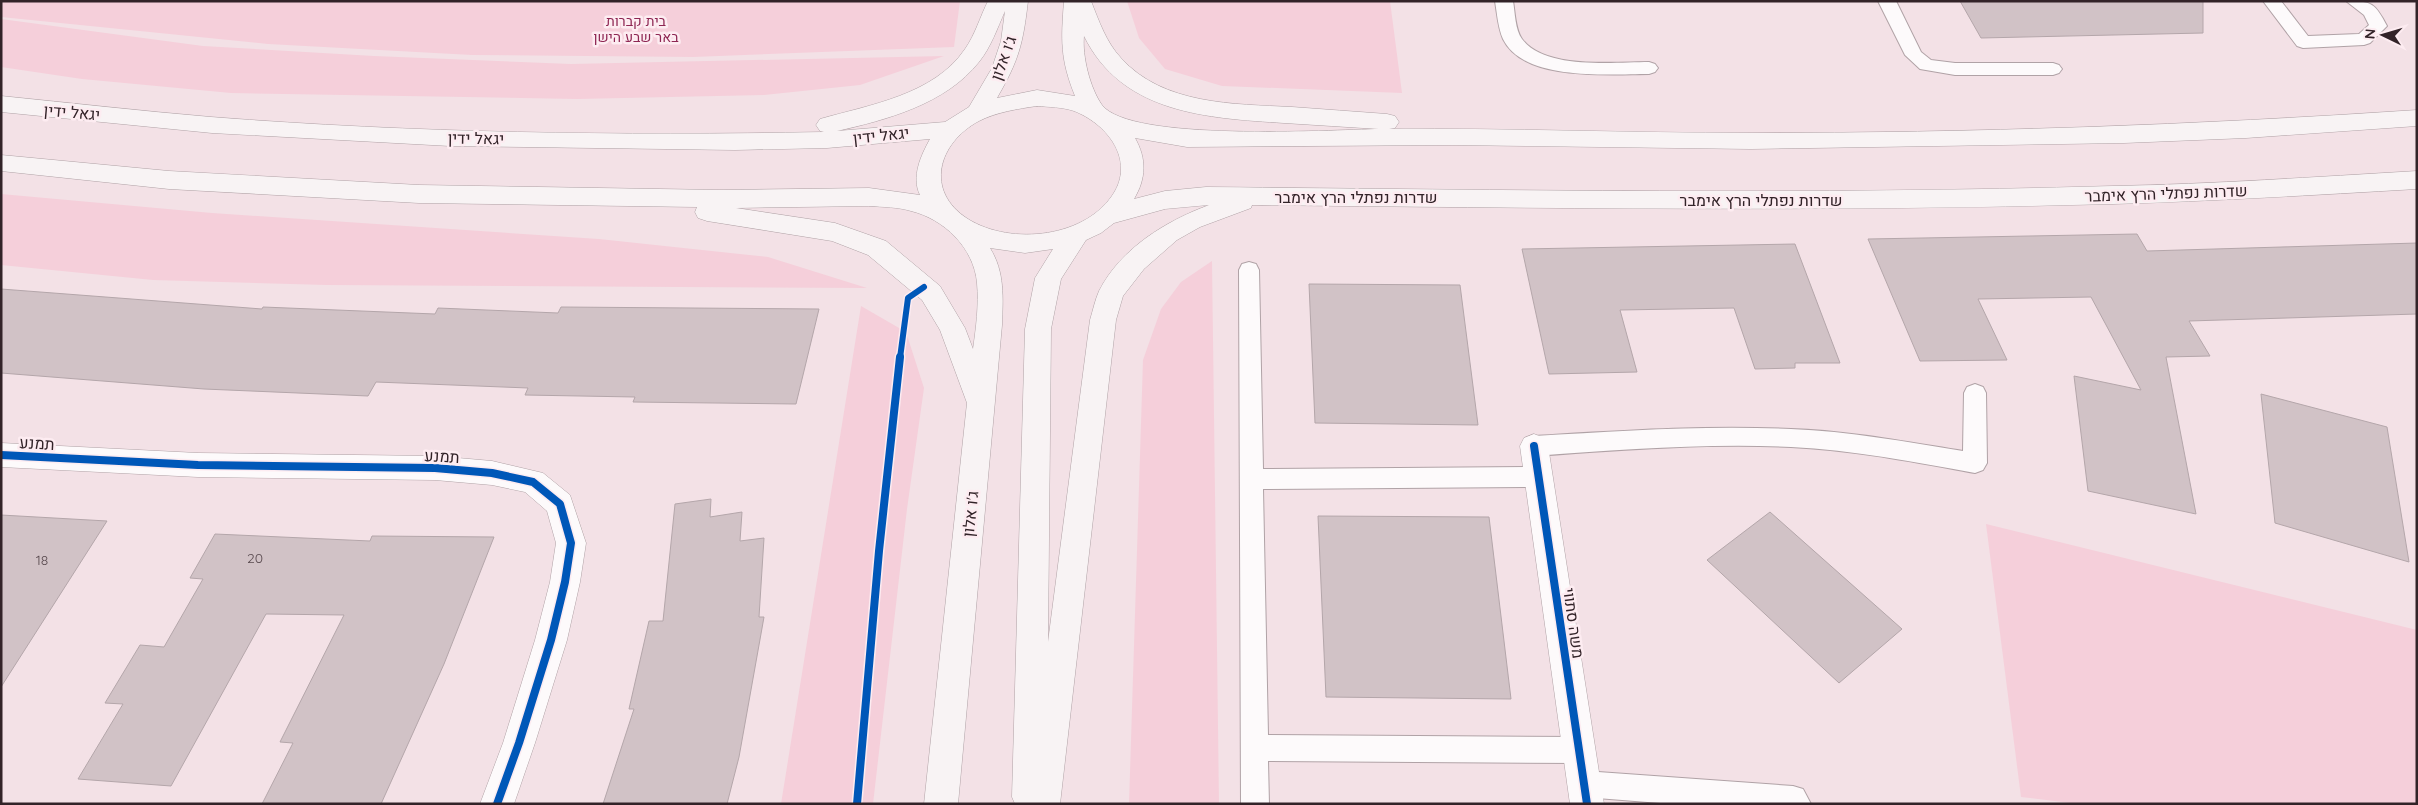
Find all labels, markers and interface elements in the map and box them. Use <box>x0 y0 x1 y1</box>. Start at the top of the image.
north arrow <box>2358 10 2408 60</box>
park label: בית קברות באר שבע הישן <box>593 12 679 46</box>
text: N <box>2361 28 2379 40</box>
street label: ג'ו אלון <box>986 33 1020 83</box>
street label: יגאל ידין <box>43 100 101 124</box>
street label: יגאל ידין <box>852 122 910 148</box>
street label: יגאל ידין <box>448 128 504 148</box>
street label: שדרות נפתלי הרץ אימבר <box>2084 180 2248 206</box>
street label: שדרות נפתלי הרץ אימבר <box>1275 187 1437 207</box>
street label: שדרות נפתלי הרץ אימבר <box>1680 190 1842 210</box>
street label: תמנע <box>19 432 55 454</box>
street label: תמנע <box>424 445 460 467</box>
street label: ג'ו אלון <box>958 490 982 538</box>
house number: 20 <box>247 549 263 567</box>
house number: 18 <box>36 551 48 569</box>
street label: משה סתווי <box>1559 586 1589 660</box>

